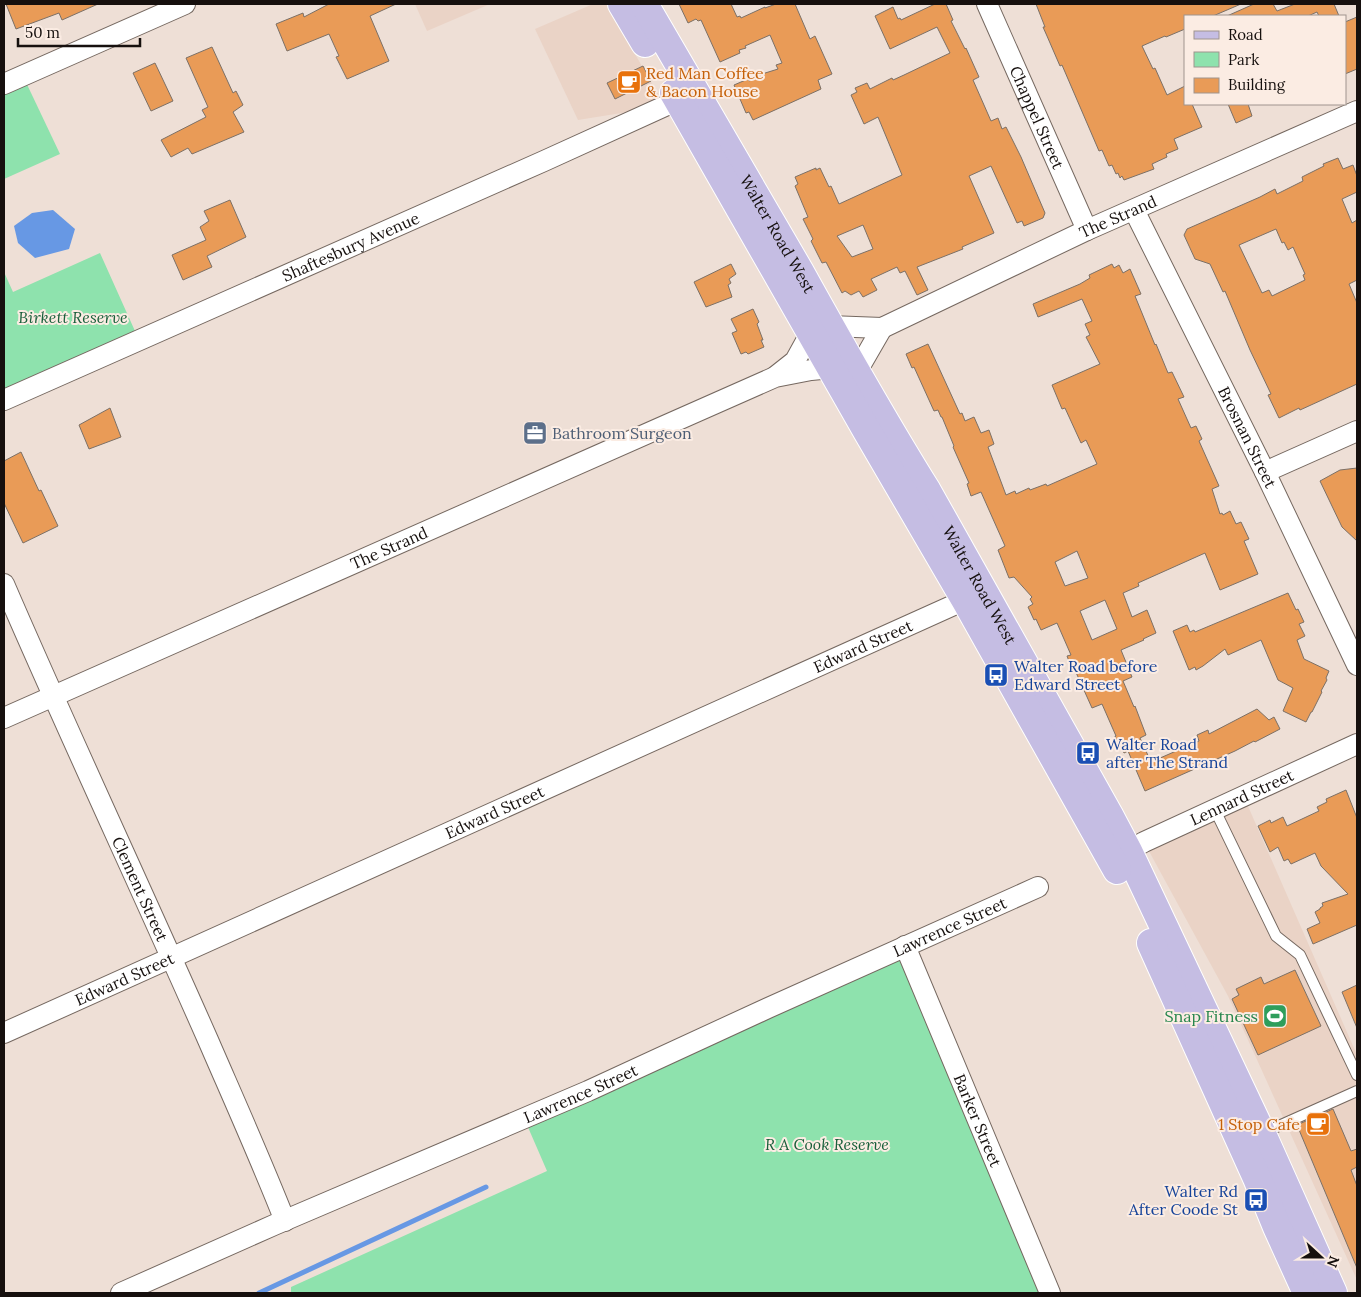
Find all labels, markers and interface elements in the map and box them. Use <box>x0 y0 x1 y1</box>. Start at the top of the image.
scale bar <box>18 15 140 47</box>
legend <box>1184 15 1346 105</box>
text: 50 m <box>25 23 60 42</box>
text: Road <box>1228 25 1263 44</box>
text: Park <box>1228 50 1259 69</box>
place label: Red Man Coffee & Bacon House <box>646 63 764 101</box>
street label: Chappel Street <box>1006 63 1069 173</box>
cafe icon: Red Man Coffee & Bacon House <box>616 69 642 95</box>
text: Building <box>1228 75 1286 94</box>
street label: Walter Road West <box>736 171 820 297</box>
street label: The Strand <box>1076 190 1160 242</box>
street label: Shaftesbury Avenue <box>279 207 423 286</box>
park label: Birkett Reserve <box>18 307 128 327</box>
street label: Brosnan Street <box>1214 383 1281 492</box>
office icon: Bathroom Surgeon <box>522 420 548 446</box>
place label: Bathroom Surgeon <box>552 423 692 443</box>
street label: The Strand <box>347 522 431 574</box>
street label: Walter Road West <box>938 522 1021 648</box>
street label: Edward Street <box>810 615 916 677</box>
place label: Walter Road before Edward Street <box>1014 656 1158 694</box>
bus stop icon: Walter Road before Edward Street <box>983 662 1009 688</box>
place label: Walter Road after The Strand <box>1106 734 1229 772</box>
bus stop icon: Walter Road after The Strand <box>1075 740 1101 766</box>
street label: Lennard Street <box>1187 764 1297 829</box>
street label: Edward Street <box>442 781 548 843</box>
street label: Clement Street <box>108 833 173 945</box>
street label: Lawrence Street <box>890 892 1010 961</box>
street label: Edward Street <box>72 947 178 1010</box>
sports icon: Snap Fitness <box>1262 1003 1288 1029</box>
place label: Snap Fitness <box>1164 1006 1258 1026</box>
street label: Lawrence Street <box>521 1059 641 1127</box>
street label: Barker Street <box>950 1071 1006 1171</box>
cafe icon: 1 Stop Cafe <box>1305 1111 1331 1137</box>
place label: 1 Stop Cafe <box>1218 1114 1300 1134</box>
park label: R A Cook Reserve <box>765 1134 889 1154</box>
place label: Walter Rd After Coode St <box>1128 1181 1239 1219</box>
bus stop icon: Walter Rd After Coode St <box>1243 1187 1269 1213</box>
north arrow <box>1296 1232 1346 1282</box>
text: N <box>1323 1253 1343 1270</box>

